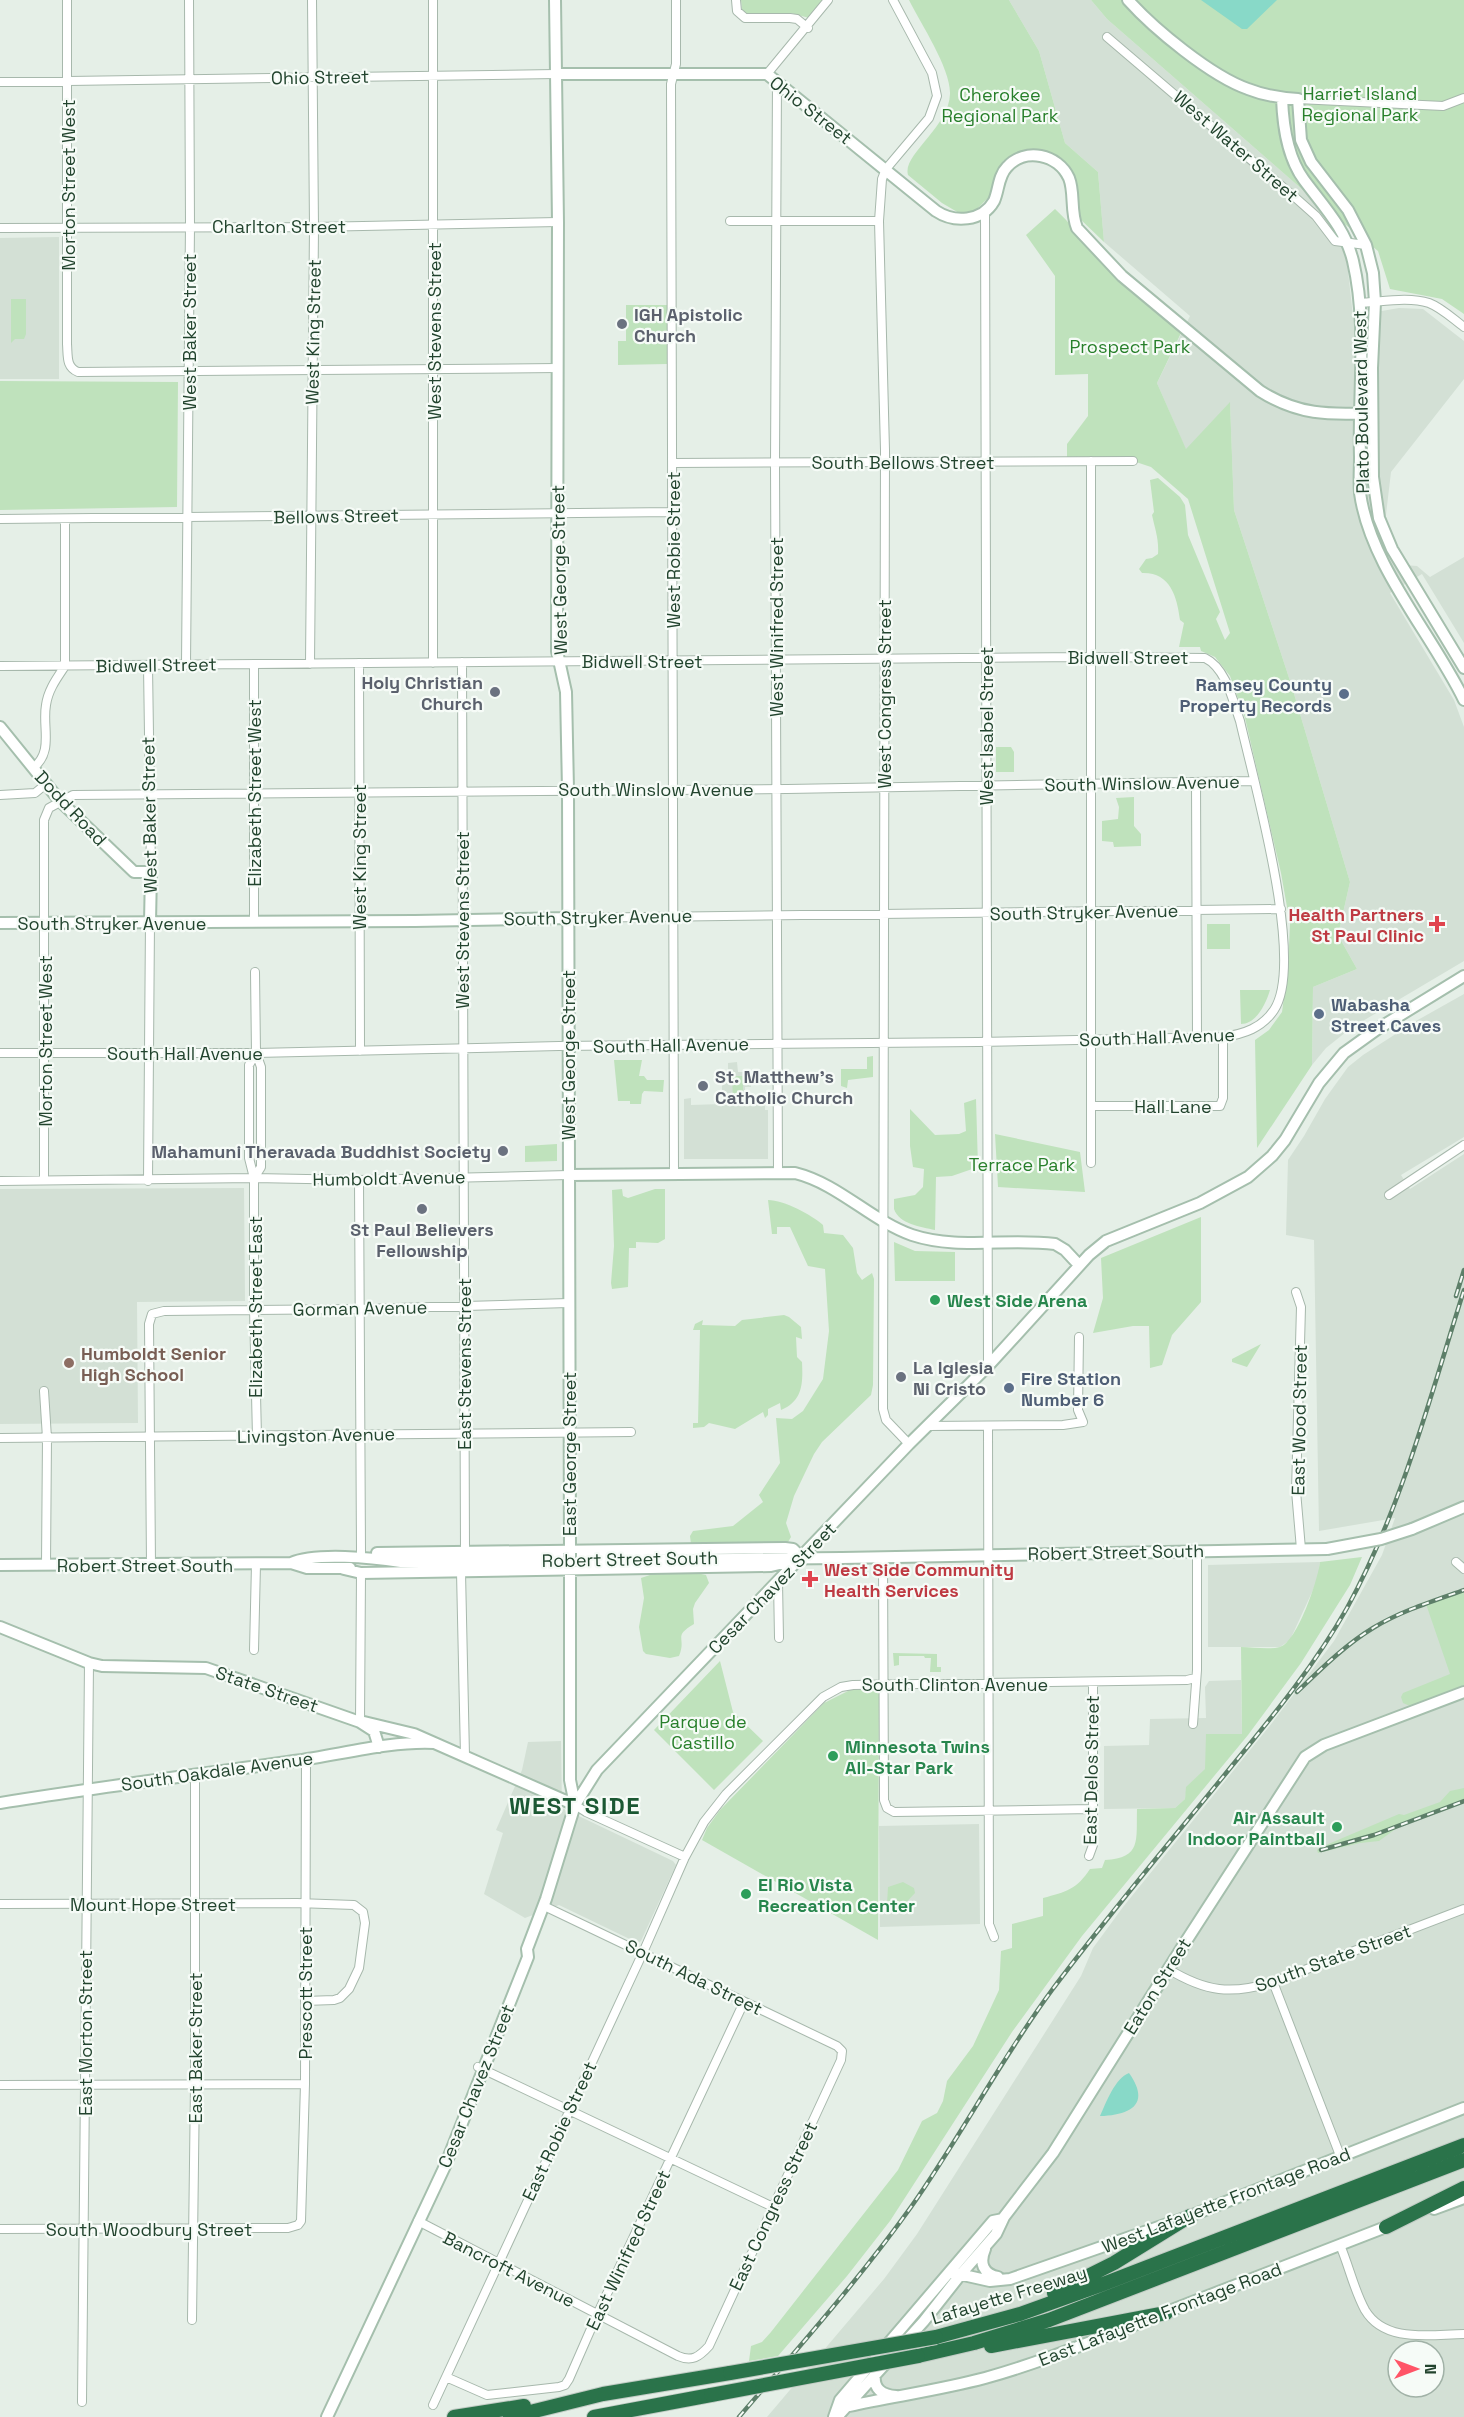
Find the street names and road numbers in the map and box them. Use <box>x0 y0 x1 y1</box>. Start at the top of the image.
street label: Ohio Street <box>271 65 369 89</box>
street label: Ohio Street <box>765 71 857 149</box>
street label: West Water Street <box>1169 85 1303 207</box>
street label: Morton Street West <box>57 99 80 271</box>
street label: Charlton Street <box>212 215 346 238</box>
street label: West Stevens Street <box>423 242 446 420</box>
street label: West Baker Street <box>178 254 201 410</box>
street label: West King Street <box>300 259 326 405</box>
street label: Plato Boulevard West <box>1348 310 1374 494</box>
street label: South Bellows Street <box>812 451 994 474</box>
street label: West Robie Street <box>662 471 685 629</box>
street label: West George Street <box>546 485 572 655</box>
street label: Bellows Street <box>273 503 399 529</box>
street label: West Winifred Street <box>765 537 788 717</box>
street label: West Congress Street <box>873 599 896 789</box>
street label: Bidwell Street <box>1067 646 1189 669</box>
street label: West Isabel Street <box>975 647 998 805</box>
street label: Bidwell Street <box>581 650 703 673</box>
street label: Bidwell Street <box>95 652 217 678</box>
street label: Elizabeth Street West <box>243 699 266 887</box>
street label: West Baker Street <box>136 736 162 894</box>
street label: Dodd Road <box>30 765 112 851</box>
street label: South Winslow Avenue <box>1044 770 1240 796</box>
street label: South Winslow Avenue <box>558 778 754 801</box>
street label: West King Street <box>348 784 371 930</box>
street label: West Stevens Street <box>451 831 474 1009</box>
street label: South Stryker Avenue <box>989 899 1179 925</box>
street label: South Stryker Avenue <box>503 904 693 930</box>
street label: South Stryker Avenue <box>18 912 206 935</box>
street label: Morton Street West <box>34 955 57 1127</box>
street label: West George Street <box>557 970 580 1140</box>
street label: South Hall Avenue <box>1079 1023 1235 1051</box>
street label: South Hall Avenue <box>593 1032 749 1058</box>
street label: South Hall Avenue <box>107 1042 263 1065</box>
street label: Hall Lane <box>1134 1095 1212 1118</box>
street label: Humboldt Avenue <box>312 1165 466 1191</box>
street label: Elizabeth Street East <box>244 1216 267 1398</box>
street label: East Stevens Street <box>453 1278 476 1450</box>
street label: Gorman Avenue <box>292 1295 428 1321</box>
street label: East Wood Street <box>1286 1344 1312 1496</box>
street label: East George Street <box>558 1372 581 1536</box>
street label: Livingston Avenue <box>237 1422 395 1448</box>
street label: Cesar Chavez Street <box>703 1517 841 1659</box>
street label: Robert Street South <box>1028 1539 1204 1565</box>
street label: Robert Street South <box>542 1546 718 1572</box>
street label: Robert Street South <box>57 1554 233 1577</box>
street label: State Street <box>213 1661 321 1717</box>
street label: South Clinton Avenue <box>862 1673 1048 1696</box>
street label: East Delos Street <box>1078 1695 1104 1845</box>
street label: South Oakdale Avenue <box>119 1746 315 1796</box>
street label: Mount Hope Street <box>70 1893 236 1916</box>
street label: South State Street <box>1252 1919 1414 1997</box>
street label: Prescott Street <box>294 1926 317 2060</box>
street label: Eaton Street <box>1118 1933 1196 2039</box>
street label: South Ada Street <box>622 1934 766 2020</box>
street label: East Morton Street <box>74 1950 97 2116</box>
street label: East Baker Street <box>184 1972 207 2124</box>
street label: Cesar Chavez Street <box>433 2001 519 2171</box>
street label: East Robie Street <box>517 2058 601 2204</box>
street label: East Congress Street <box>724 2118 822 2294</box>
street label: West Lafayette Frontage Road <box>1098 2142 1354 2258</box>
street label: East Winifred Street <box>581 2166 675 2334</box>
street label: South Woodbury Street <box>46 2218 252 2241</box>
street label: Bancroft Avenue <box>439 2226 579 2312</box>
street label: East Lafayette Frontage Road <box>1035 2257 1285 2371</box>
street label: Lafayette Freeway <box>929 2260 1089 2330</box>

